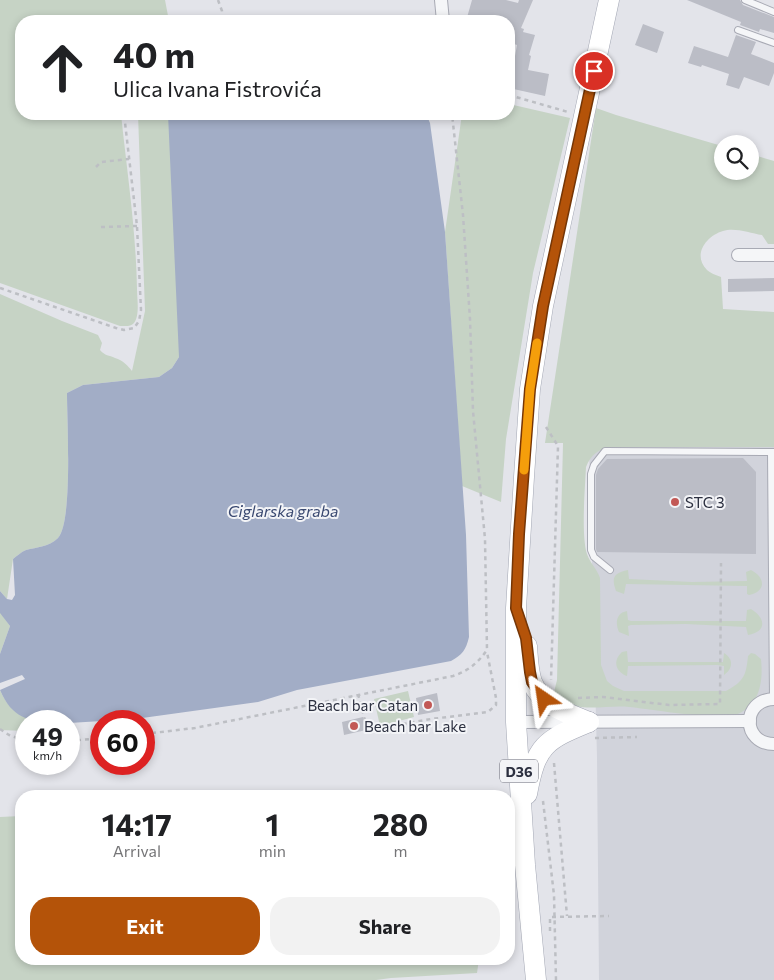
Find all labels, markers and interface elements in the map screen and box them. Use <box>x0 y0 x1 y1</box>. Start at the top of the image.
text: 40 m <box>113 32 195 75</box>
icon: ahead <box>30 35 95 100</box>
pin <box>573 50 615 92</box>
icon: arrive <box>580 57 608 85</box>
text: Ulica Ivana Fistrovića <box>113 75 322 102</box>
map controls <box>714 135 759 180</box>
button: search <box>714 135 759 180</box>
place label: STC 3 <box>685 493 724 511</box>
marker: STC 3 <box>669 496 681 508</box>
water label: Ciglarska graba <box>228 501 338 520</box>
position arrow <box>517 672 569 724</box>
place label: Beach bar Catan <box>307 696 418 714</box>
marker: Beach bar Catan <box>422 699 434 711</box>
speed limit sign: 60 <box>90 710 155 775</box>
place label: Beach bar Lake <box>364 717 466 735</box>
marker: Beach bar Lake <box>348 720 360 732</box>
text: 49 <box>32 721 63 751</box>
text: km/h <box>33 748 62 762</box>
road number: D36 <box>500 759 538 782</box>
text: 14:17 <box>102 805 172 842</box>
text: 1 <box>266 805 279 842</box>
text: 280 <box>373 805 428 842</box>
text: Arrival <box>113 841 161 860</box>
text: min <box>259 841 286 860</box>
text: m <box>393 841 407 860</box>
button: Exit <box>30 897 260 955</box>
button: Share <box>270 897 500 955</box>

